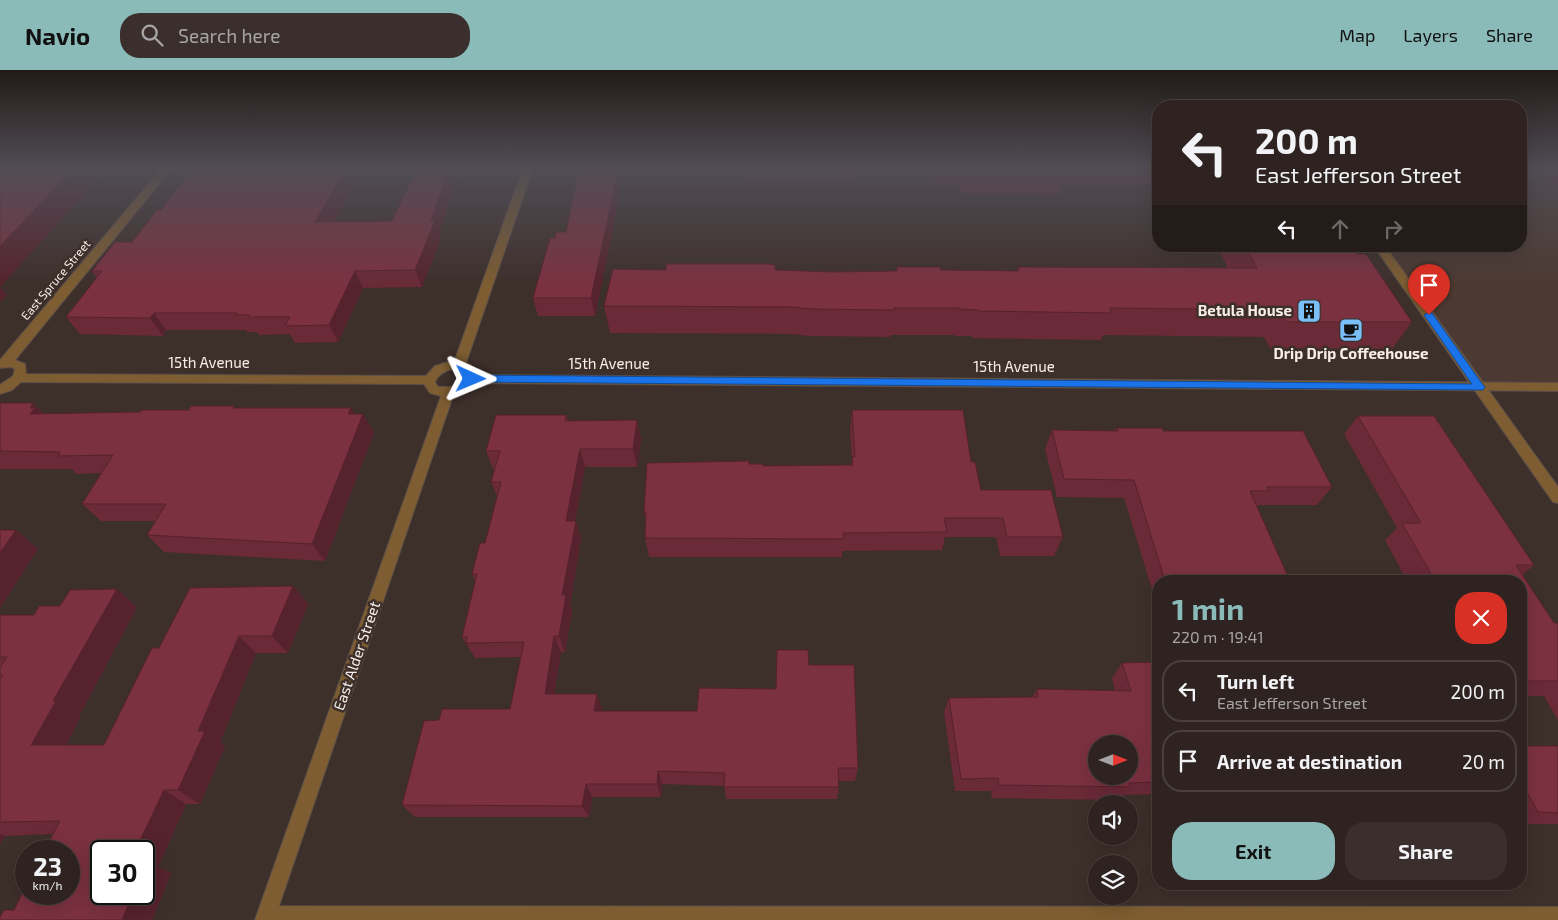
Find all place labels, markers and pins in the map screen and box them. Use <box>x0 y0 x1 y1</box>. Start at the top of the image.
pin <box>1408 264 1450 315</box>
building icon: Betula House <box>1296 298 1322 324</box>
place label: Betula House <box>1198 301 1292 319</box>
cafe icon: Drip Drip Coffeehouse <box>1338 317 1364 343</box>
place label: Drip Drip Coffeehouse <box>1273 344 1429 362</box>

